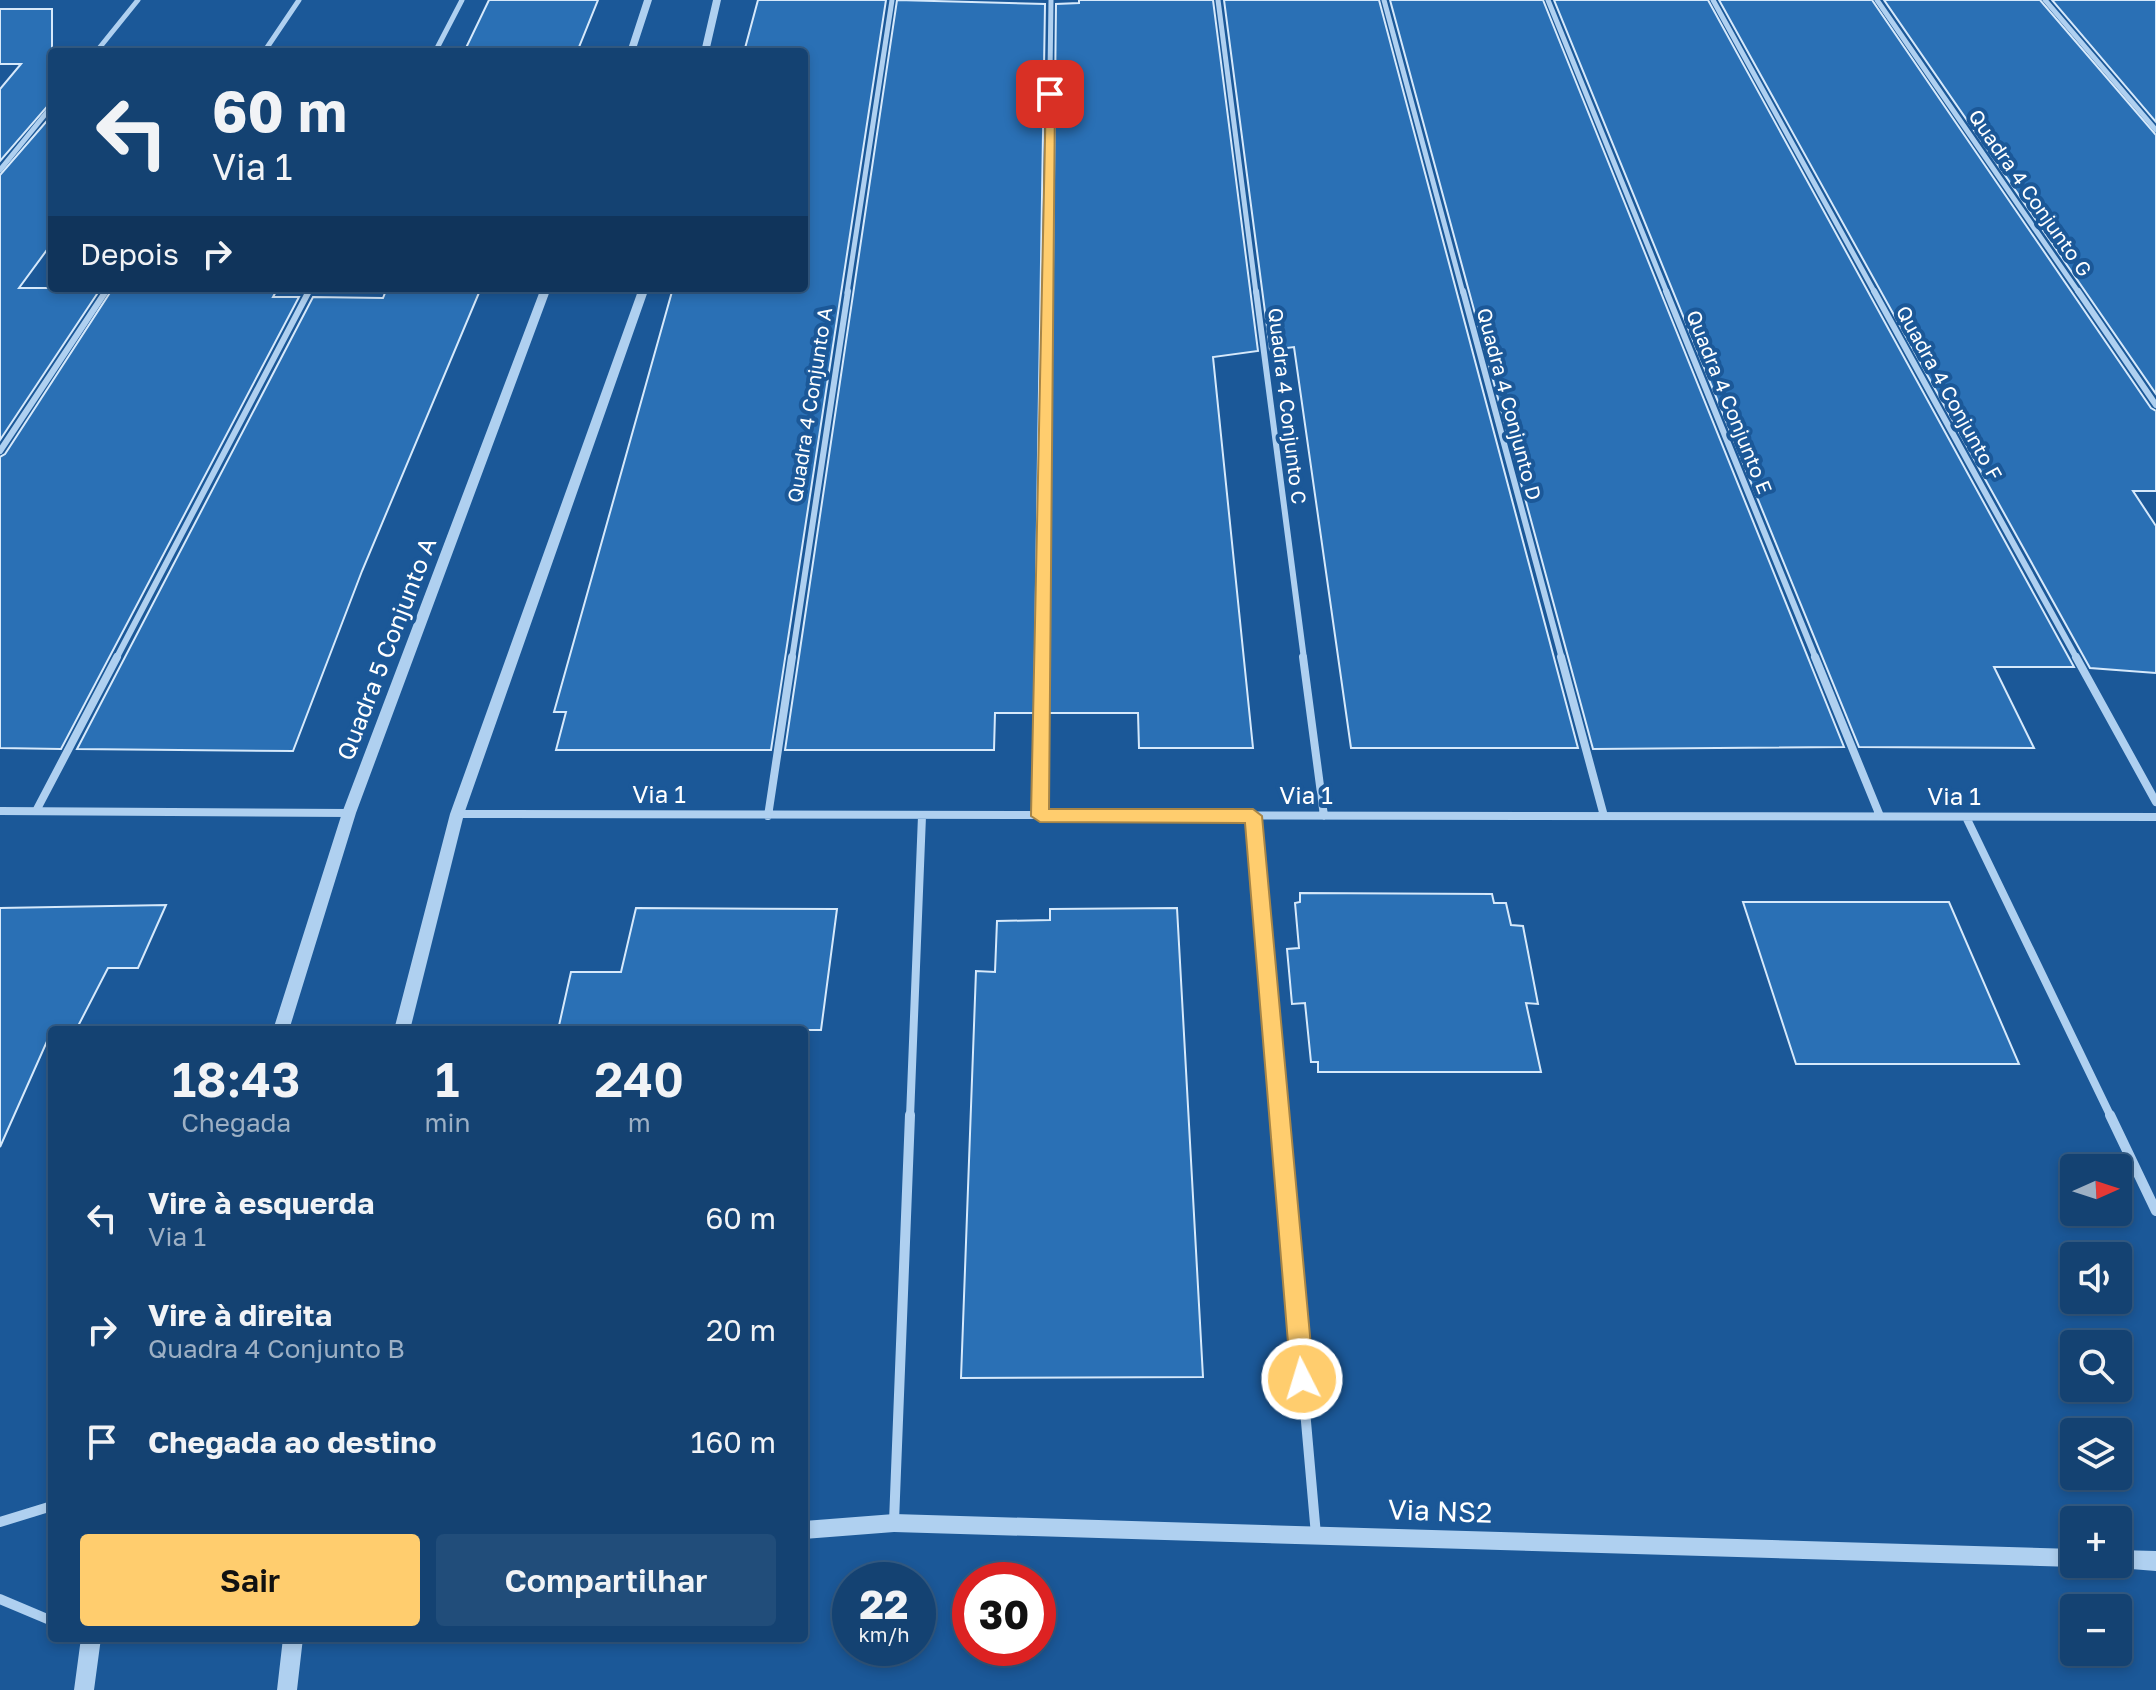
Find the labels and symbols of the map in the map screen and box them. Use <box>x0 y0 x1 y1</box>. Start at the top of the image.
pin <box>1016 60 1084 128</box>
street label: Quadra 4 Conjunto G <box>1964 104 2097 280</box>
street label: Quadra 4 Conjunto F <box>1892 301 2008 484</box>
street label: Quadra 4 Conjunto A <box>782 305 836 504</box>
street label: Quadra 4 Conjunto D <box>1473 305 1547 503</box>
street label: Quadra 4 Conjunto C <box>1264 306 1312 505</box>
street label: Quadra 4 Conjunto E <box>1682 306 1778 497</box>
street label: Quadra 5 Conjunto A <box>330 533 441 764</box>
street label: Via 1 <box>632 779 686 808</box>
street label: Via 1 <box>1279 780 1333 809</box>
street label: Via 1 <box>1927 781 1981 810</box>
north arrow <box>2060 1154 2132 1226</box>
position arrow <box>1260 1337 1344 1421</box>
street label: Via NS2 <box>1387 1492 1493 1529</box>
speed limit sign: 30 <box>952 1562 1056 1666</box>

